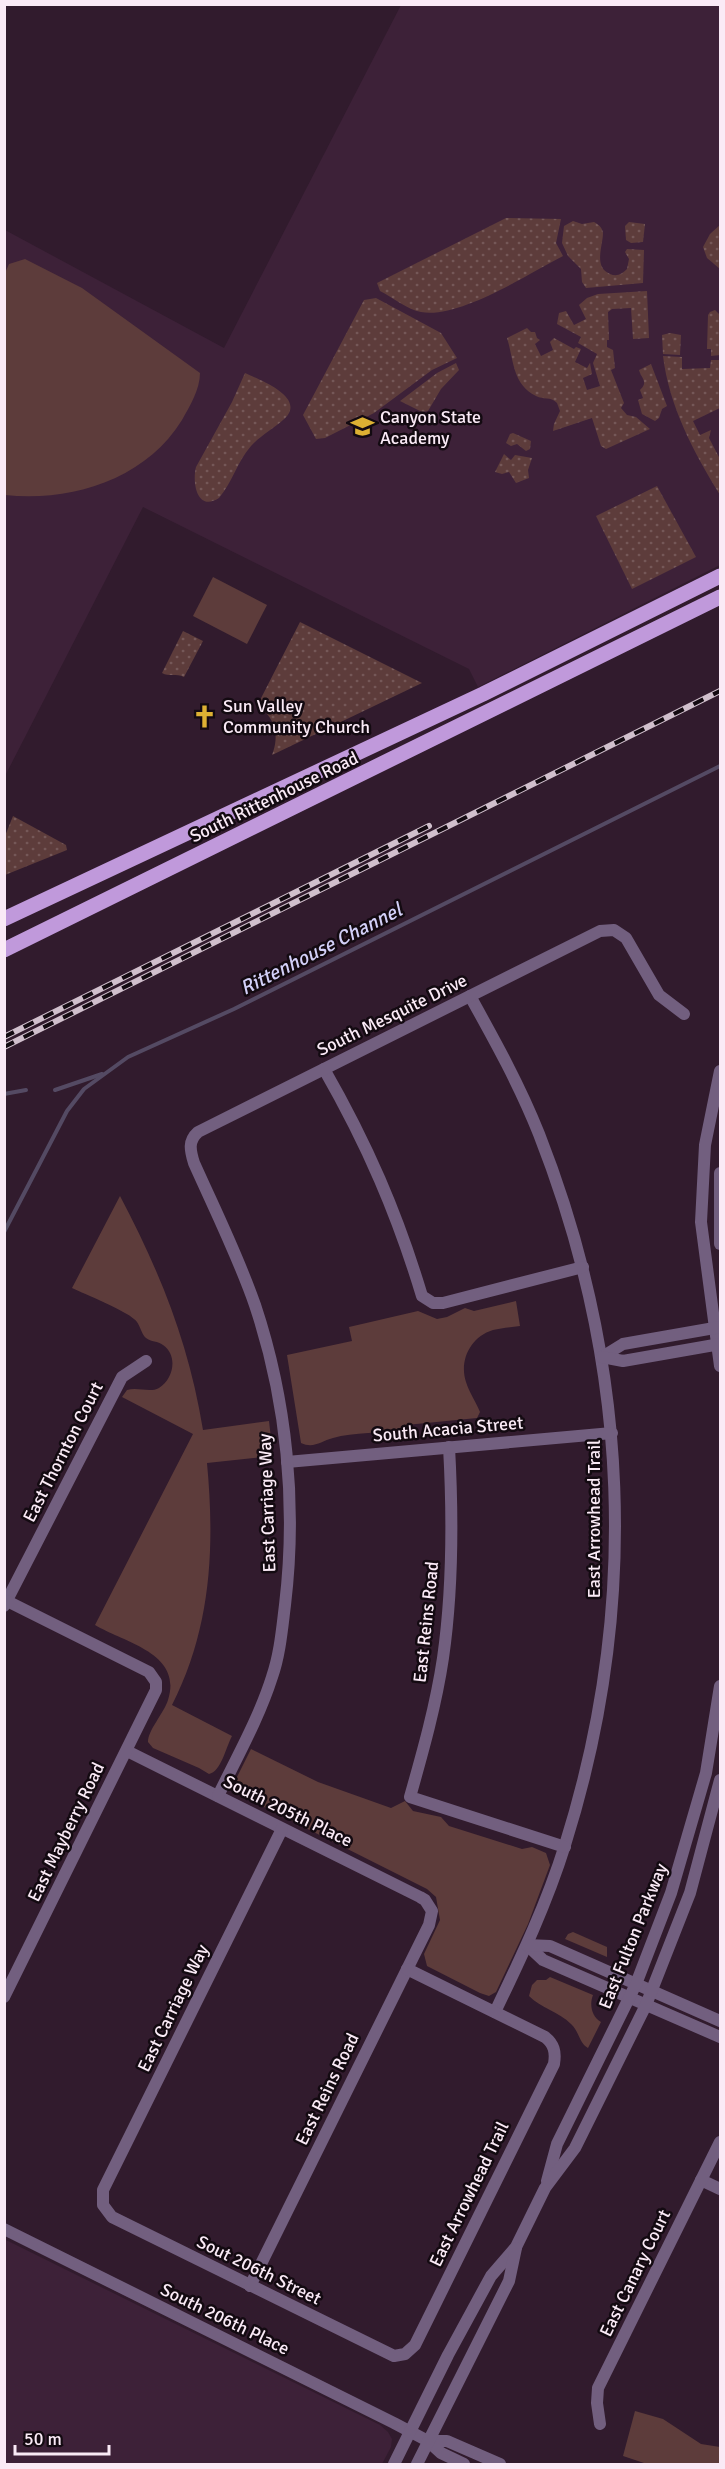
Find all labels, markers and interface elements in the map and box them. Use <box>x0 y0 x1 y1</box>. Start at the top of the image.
place label: Canyon State Academy <box>380 406 481 449</box>
school or university icon: Canyon State Academy <box>349 414 375 440</box>
place label: Sun Valley Community Church <box>223 695 370 738</box>
church icon: Sun Valley Community Church <box>192 703 218 729</box>
street label: South Rittenhouse Road <box>186 747 362 847</box>
water label: Rittenhouse Channel <box>236 896 408 1001</box>
street label: South Mesquite Drive <box>313 969 471 1061</box>
street label: East Thornton Court <box>18 1378 108 1526</box>
street label: South Acacia Street <box>372 1411 524 1447</box>
street label: East Carriage Way <box>254 1433 280 1573</box>
street label: East Arrowhead Trail <box>583 1440 605 1598</box>
street label: East Reins Road <box>409 1560 443 1684</box>
street label: East Mayberry Road <box>23 1759 109 1905</box>
street label: South 205th Place <box>220 1770 356 1852</box>
street label: East Fulton Parkway <box>594 1859 672 2012</box>
street label: East Carriage Way <box>133 1940 214 2075</box>
street label: East Reins Road <box>290 2029 364 2149</box>
street label: East Arrowhead Trail <box>424 2118 514 2270</box>
street label: East Canary Court <box>595 2206 675 2340</box>
street label: Sout 206th Street <box>193 2230 325 2310</box>
street label: South 206th Place <box>157 2278 293 2360</box>
scale bar <box>15 2418 110 2456</box>
text: 50 m <box>24 2428 62 2450</box>

